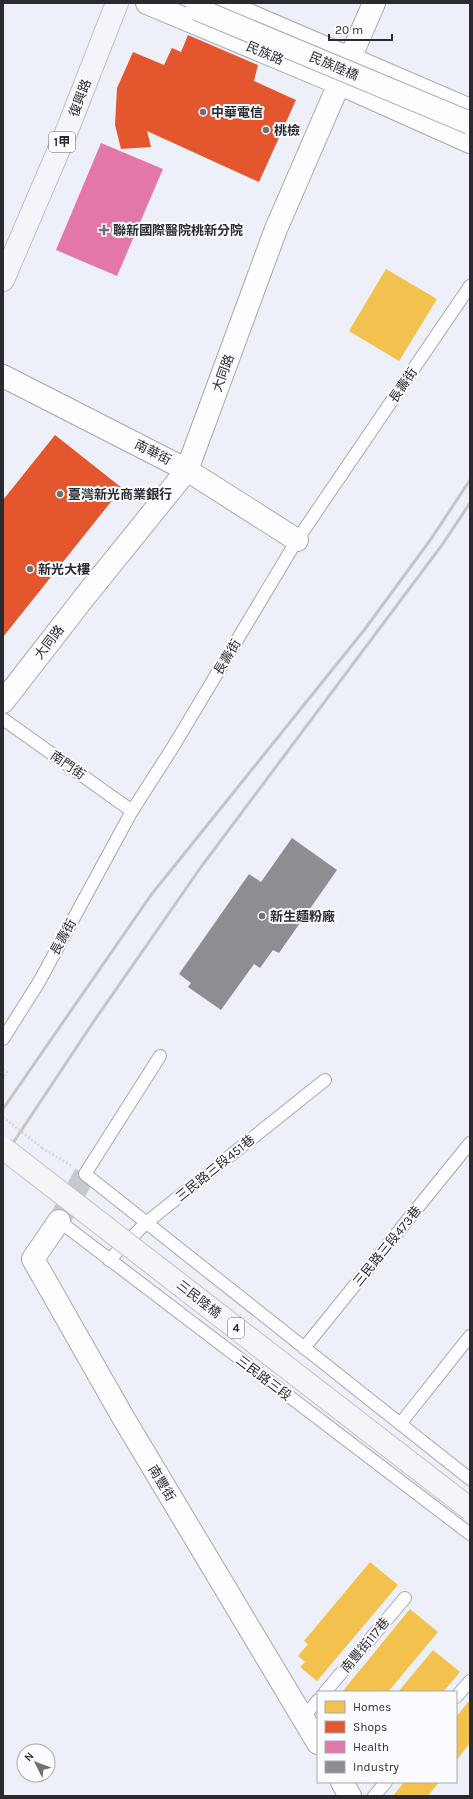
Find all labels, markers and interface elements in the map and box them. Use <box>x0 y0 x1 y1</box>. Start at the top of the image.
scale bar <box>329 16 392 42</box>
text: 20 m <box>335 23 363 37</box>
street label: 民族路 <box>244 38 286 68</box>
street label: 民族陸橋 <box>307 49 361 83</box>
street label: 復興路 <box>66 77 94 119</box>
place label: 中華電信 <box>211 105 263 120</box>
marker: 中華電信 <box>198 107 208 117</box>
place label: 桃檢 <box>274 123 300 138</box>
marker: 桃檢 <box>261 125 271 135</box>
road number: 1甲 <box>49 132 75 152</box>
place label: 聯新國際醫院桃新分院 <box>113 223 243 238</box>
marker: 聯新國際醫院桃新分院 <box>98 224 110 236</box>
street label: 大同路 <box>209 352 237 394</box>
street label: 長壽街 <box>386 365 420 405</box>
street label: 南華街 <box>132 436 174 468</box>
place label: 臺灣新光商業銀行 <box>68 487 172 502</box>
marker: 臺灣新光商業銀行 <box>55 489 65 499</box>
place label: 新光大樓 <box>38 562 90 577</box>
marker: 新光大樓 <box>25 564 35 574</box>
street label: 大同路 <box>31 622 67 662</box>
street label: 長壽街 <box>211 636 243 678</box>
street label: 南門街 <box>48 748 88 782</box>
place label: 新生麵粉廠 <box>270 909 335 924</box>
marker: 新生麵粉廠 <box>257 911 267 921</box>
street label: 長壽街 <box>47 916 79 958</box>
street label: 三民路三段451巷 <box>173 1132 257 1204</box>
street label: 三民路三段473巷 <box>350 1203 424 1289</box>
street label: 三民陸橋 <box>174 1277 224 1321</box>
road number: 4 <box>228 1318 244 1338</box>
street label: 三民路三段 <box>234 1352 294 1404</box>
street label: 南豐街 <box>146 1462 178 1504</box>
street label: 南豐街117巷 <box>338 1615 392 1675</box>
legend <box>317 1691 457 1783</box>
text: Homes <box>353 1700 391 1714</box>
text: Shops <box>353 1720 387 1734</box>
text: Health <box>353 1740 389 1754</box>
north arrow <box>16 1743 56 1783</box>
text: N <box>21 1749 36 1764</box>
text: Industry <box>353 1760 399 1774</box>

